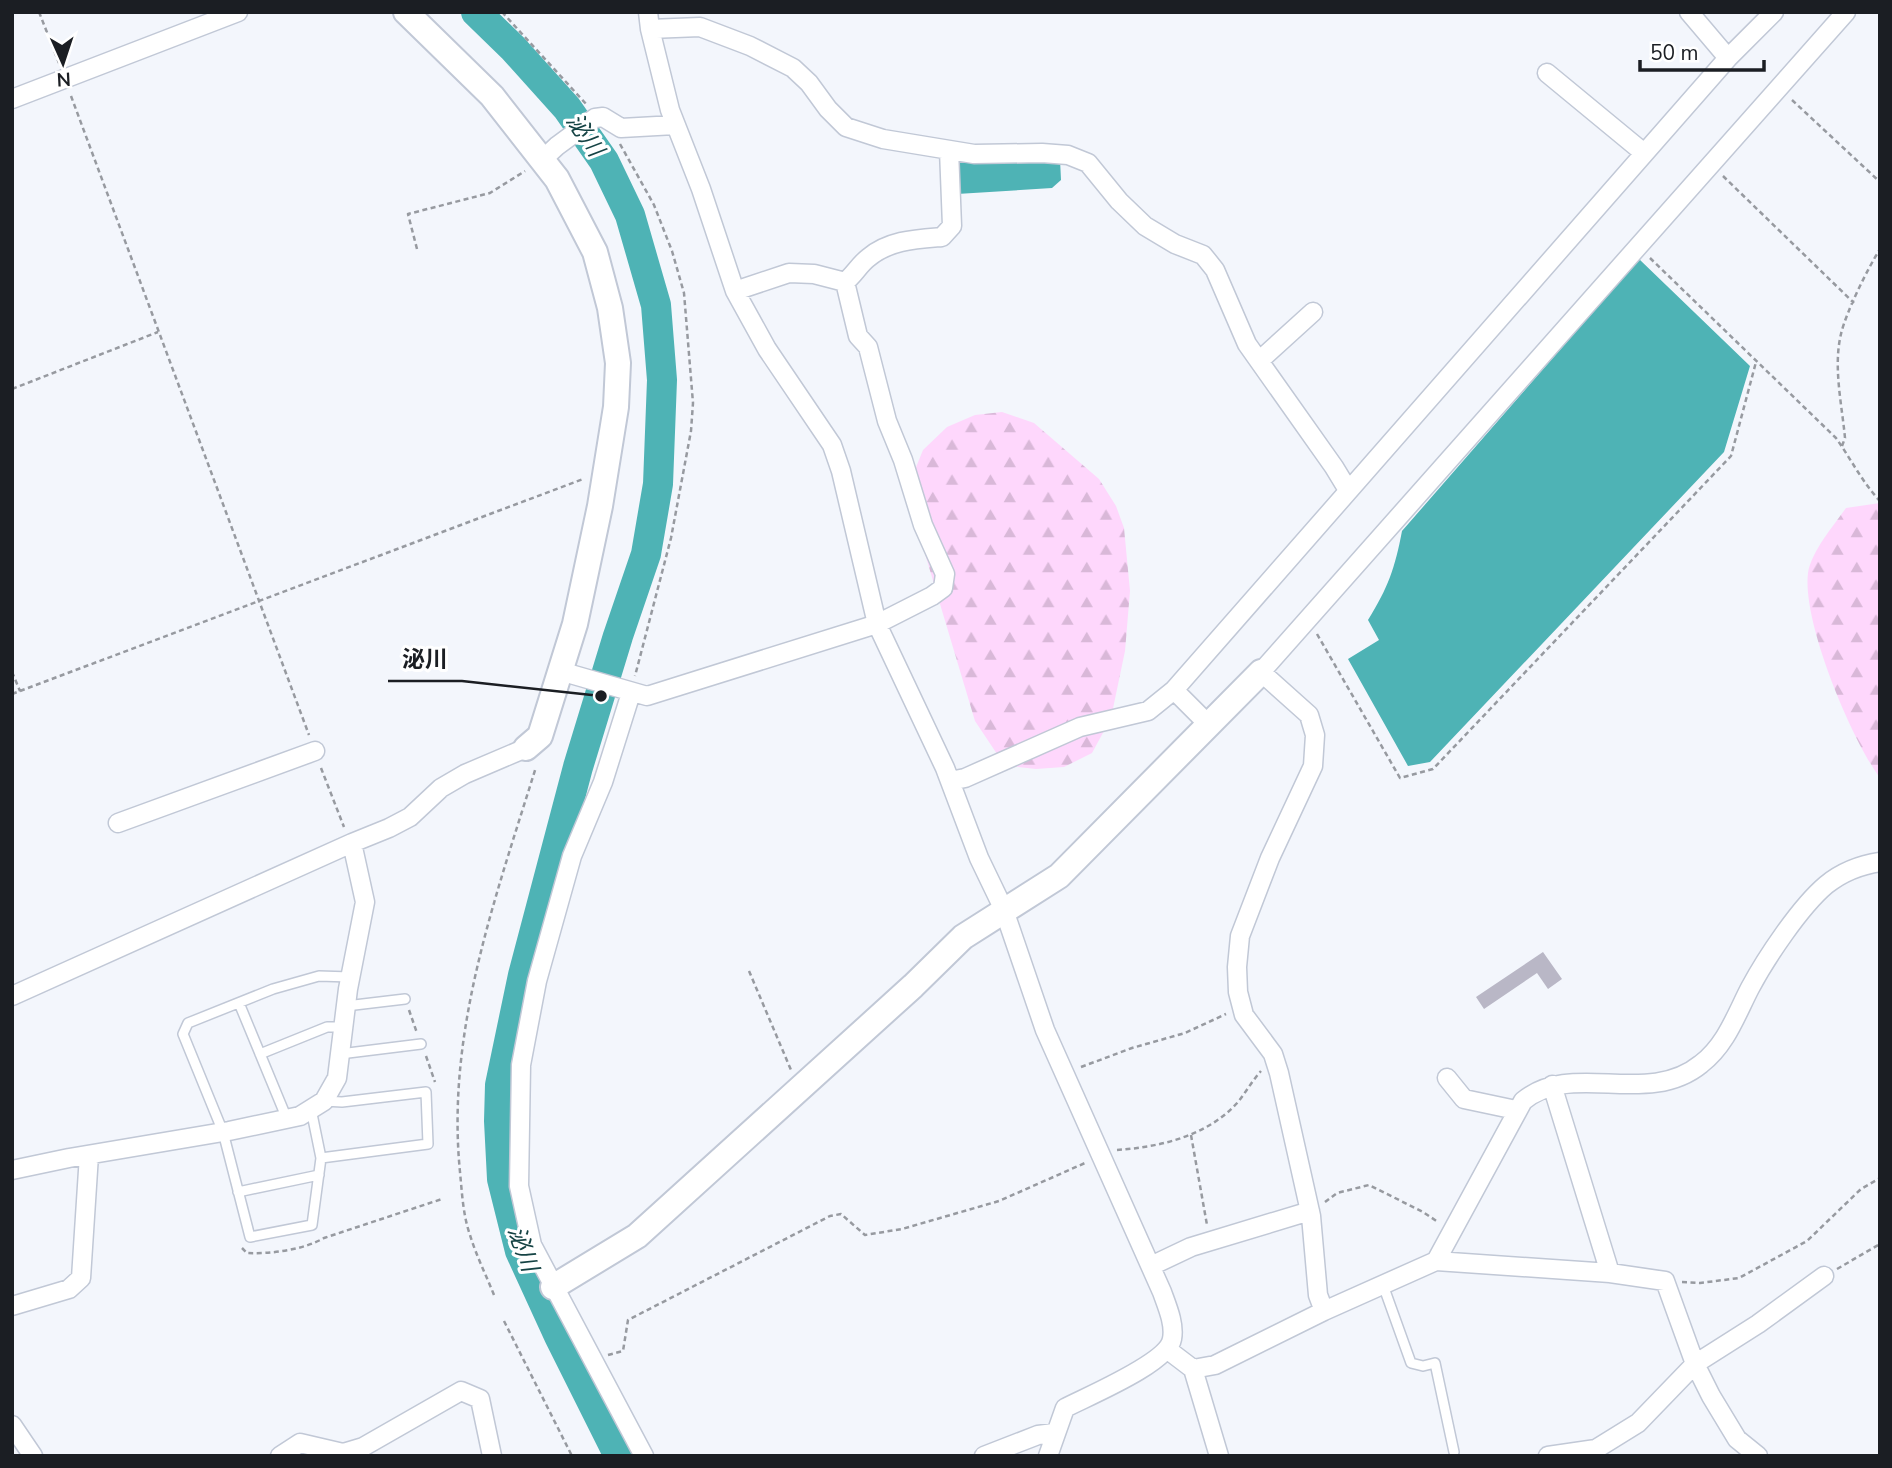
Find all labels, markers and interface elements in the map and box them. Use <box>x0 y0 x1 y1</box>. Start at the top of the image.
north arrow <box>28 28 98 98</box>
scale bar <box>1640 28 1764 72</box>
text: 50 m <box>1650 39 1699 67</box>
text: N <box>56 66 72 92</box>
water label: 泌川 <box>559 107 613 165</box>
callout: 泌川 <box>388 637 462 681</box>
text: 泌川 <box>402 644 448 675</box>
water label: 泌川 <box>501 1222 546 1279</box>

